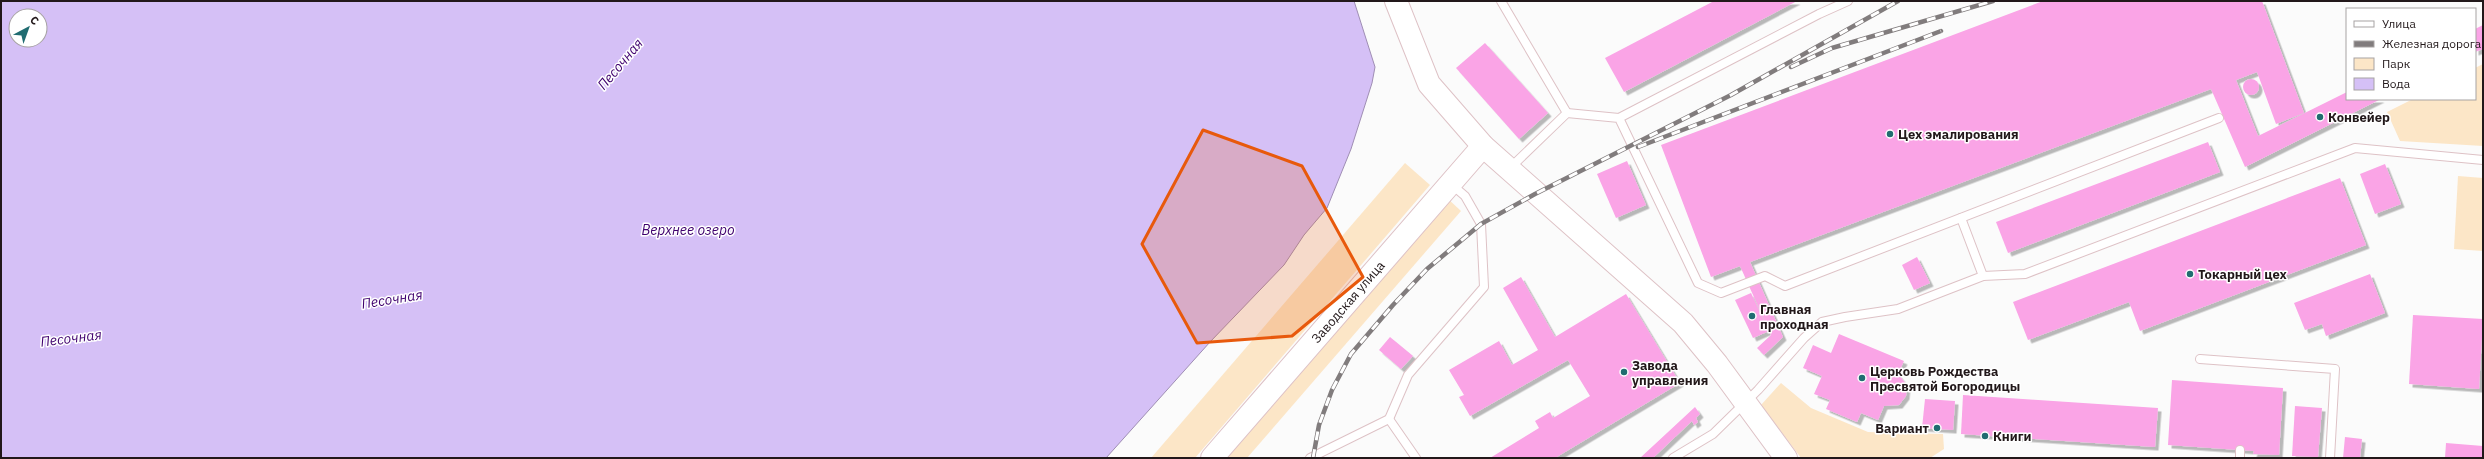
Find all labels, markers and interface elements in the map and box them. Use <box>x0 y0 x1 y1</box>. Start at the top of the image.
north arrow <box>8 8 48 48</box>
legend <box>2346 8 2476 100</box>
text: С <box>27 13 42 28</box>
text: Улица <box>2382 16 2416 31</box>
water label: Песочная <box>593 35 647 93</box>
text: Железная дорога <box>2382 36 2482 51</box>
text: Парк <box>2382 56 2411 71</box>
text: Вода <box>2382 76 2411 91</box>
place label: Конвейер <box>2328 109 2390 126</box>
marker: Конвейер <box>2315 112 2325 122</box>
place label: Цех эмалирования <box>1898 126 2019 143</box>
marker: Цех эмалирования <box>1885 129 1895 139</box>
water label: Верхнее озеро <box>641 221 735 239</box>
street label: Заводская улица <box>1308 257 1389 347</box>
place label: Токарный цех <box>2198 266 2288 283</box>
marker: Токарный цех <box>2185 269 2195 279</box>
water label: Песочная <box>360 285 424 313</box>
place label: Главная проходная <box>1760 301 1829 333</box>
marker: Главная проходная <box>1747 311 1757 321</box>
water label: Песочная <box>39 325 103 351</box>
place label: Завода управления <box>1632 357 1708 389</box>
place label: Церковь Рождества Пресвятой Богородицы <box>1870 363 2020 395</box>
marker: Завода управления <box>1619 367 1629 377</box>
marker: Церковь Рождества Пресвятой Богородицы <box>1857 373 1867 383</box>
place label: Вариант <box>1875 420 1930 437</box>
marker: Вариант <box>1932 423 1942 433</box>
place label: Книги <box>1993 428 2031 445</box>
marker: Книги <box>1980 431 1990 441</box>

